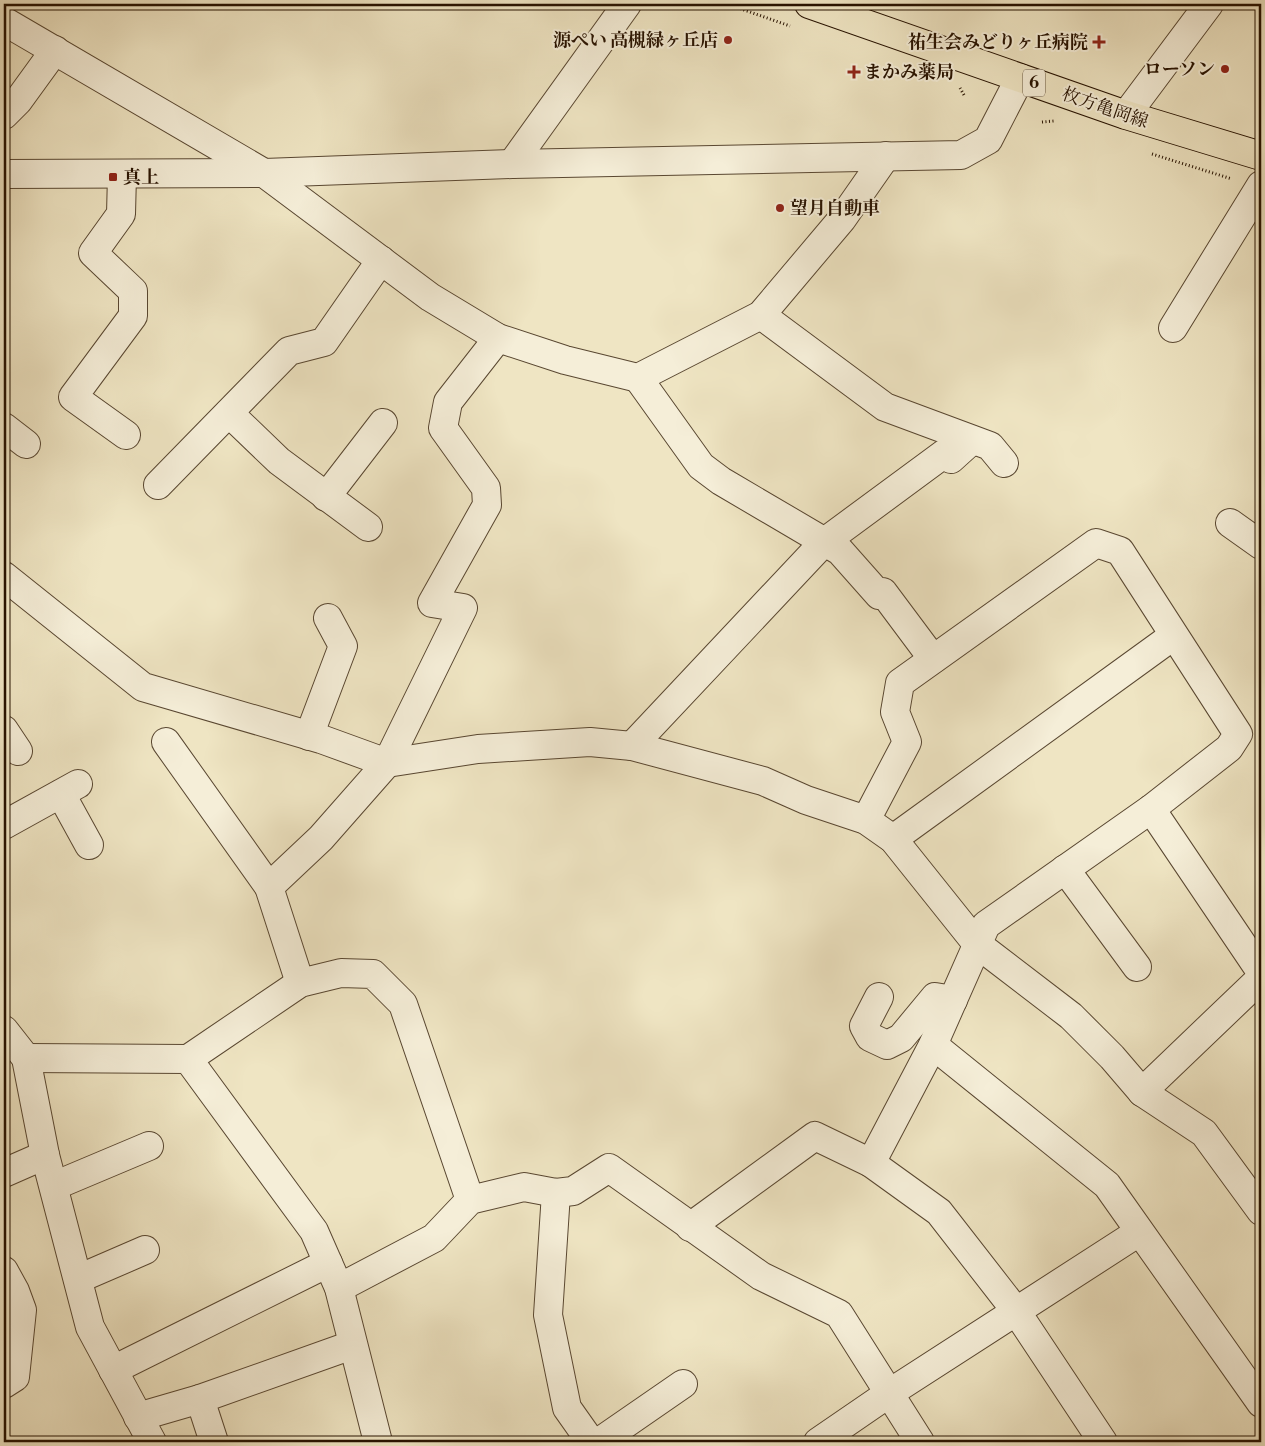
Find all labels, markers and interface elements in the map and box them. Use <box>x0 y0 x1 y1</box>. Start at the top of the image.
place label: 源ぺい 高槻緑ヶ丘店 <box>553 29 718 52</box>
place label: 祐生会みどりヶ丘病院 <box>908 31 1088 54</box>
marker: 源ぺい 高槻緑ヶ丘店 <box>722 34 734 46</box>
marker: 祐生会みどりヶ丘病院 <box>1092 35 1106 49</box>
place label: ローソン <box>1144 58 1215 81</box>
place label: まかみ薬局 <box>864 61 954 84</box>
marker: ローソン <box>1219 63 1231 75</box>
marker: まかみ薬局 <box>848 66 860 78</box>
road number: 6 <box>1023 70 1045 96</box>
street label: 枚方亀岡線 <box>1059 82 1151 134</box>
place label: 真上 <box>123 166 159 189</box>
marker: 真上 <box>107 171 119 183</box>
place label: 望月自動車 <box>790 197 880 220</box>
marker: 望月自動車 <box>774 202 786 214</box>

